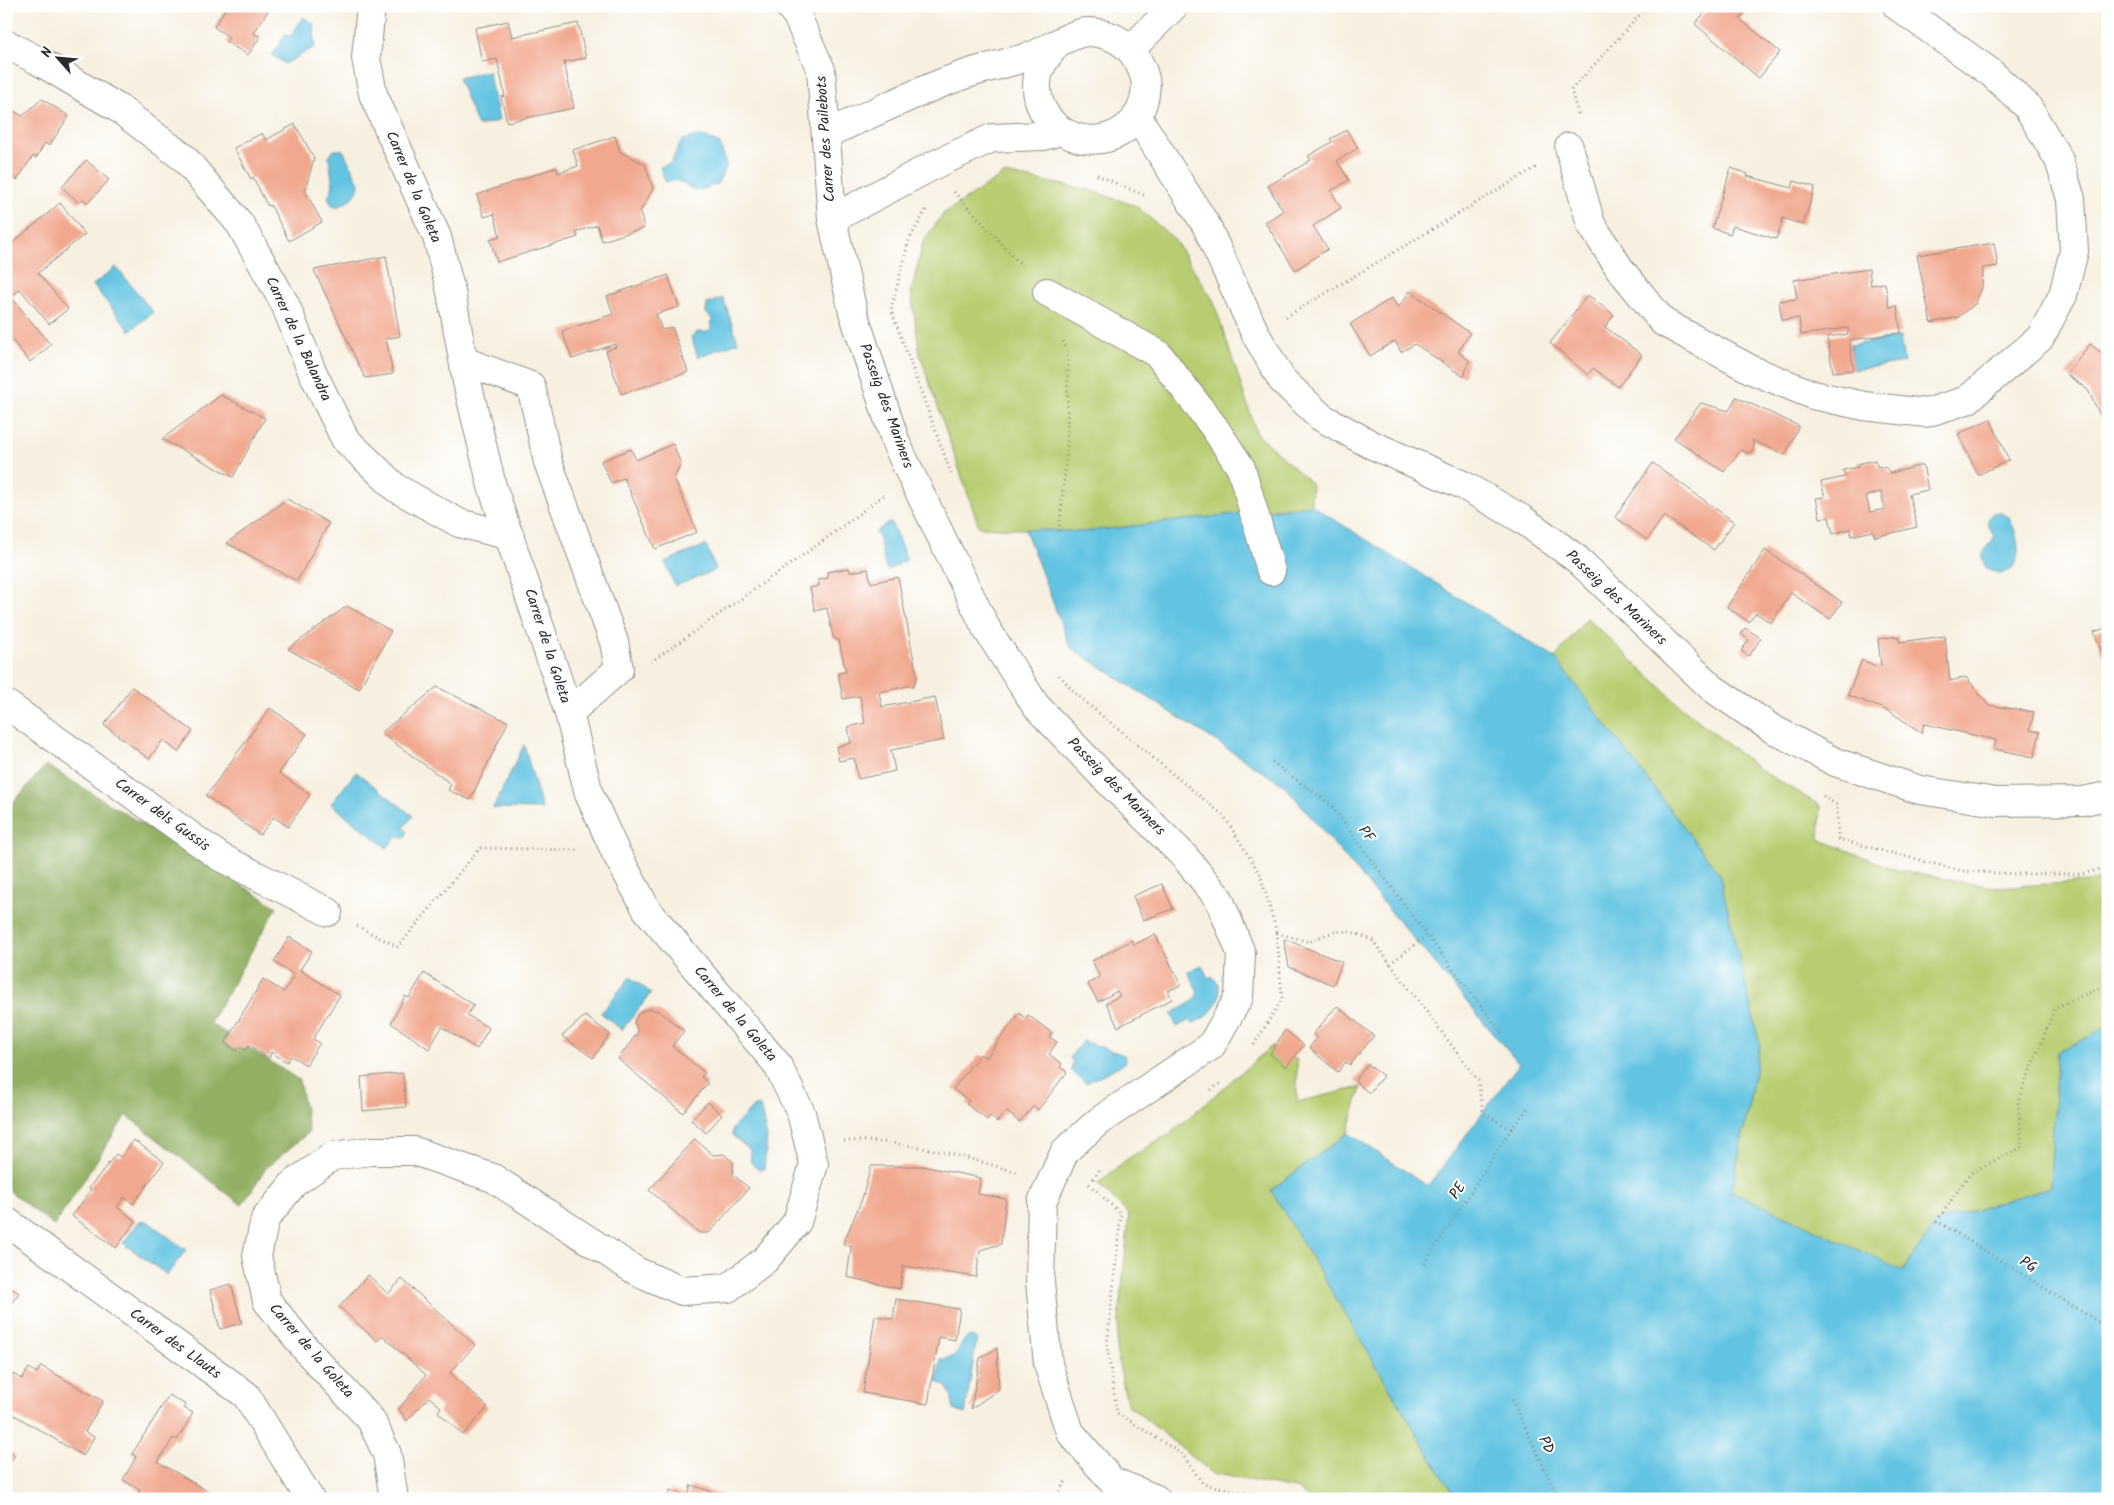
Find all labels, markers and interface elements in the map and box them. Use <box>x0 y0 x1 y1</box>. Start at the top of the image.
north arrow <box>32 32 82 82</box>
text: N <box>35 43 59 61</box>
street label: Carrer des Pailebots <box>810 75 842 203</box>
street label: Carrer de la Goleta <box>379 127 447 247</box>
street label: Carrer de la Balandra <box>259 273 337 405</box>
street label: Passeig des Mariners <box>852 340 920 472</box>
street label: Passeig des Mariners <box>1560 544 1673 652</box>
street label: Carrer de la Goleta <box>517 585 577 707</box>
street label: Passeig des Mariners <box>1061 732 1171 842</box>
street label: Carrer dels Gussis <box>109 772 215 858</box>
street label: PF <box>1352 820 1381 849</box>
street label: Carrer de la Goleta <box>687 960 783 1068</box>
street label: PE <box>1443 1176 1473 1205</box>
street label: PG <box>2014 1250 2042 1280</box>
street label: Carrer de la Goleta <box>263 1298 359 1404</box>
street label: Carrer des Llauts <box>124 1302 226 1386</box>
street label: PD <box>1531 1432 1561 1459</box>

